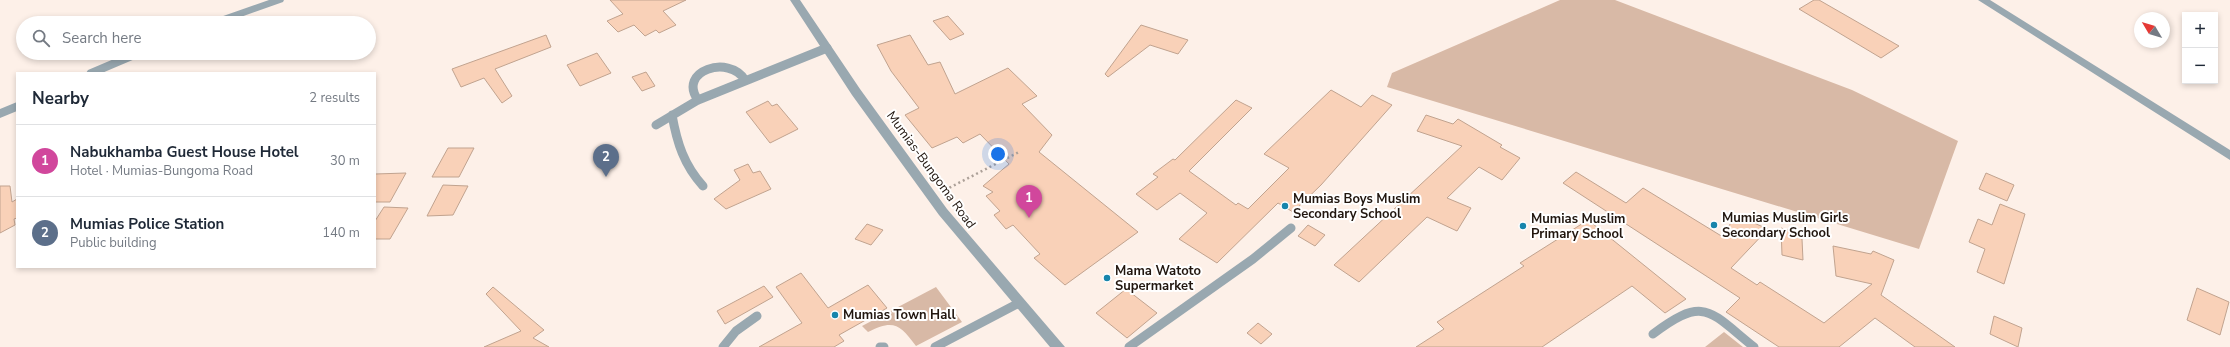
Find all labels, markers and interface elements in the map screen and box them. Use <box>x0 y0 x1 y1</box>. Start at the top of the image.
north arrow <box>2134 12 2170 48</box>
map controls <box>2182 12 2218 84</box>
button: + <box>2182 12 2218 48</box>
search box <box>16 16 376 60</box>
icon: search <box>30 27 52 49</box>
text: Search here <box>62 28 142 48</box>
button: − <box>2182 48 2218 84</box>
text: Nearby <box>32 87 89 110</box>
text: 2 results <box>309 89 360 107</box>
street label: Mumias-Bungoma Road <box>882 108 980 232</box>
text: Nabukhamba Guest House Hotel <box>70 142 299 162</box>
pin: 2 <box>593 144 619 177</box>
your location <box>988 144 1008 164</box>
text: 1 <box>41 152 49 170</box>
text: 30 m <box>330 152 360 170</box>
text: Hotel · Mumias-Bungoma Road <box>70 162 253 180</box>
pin: 1 <box>1016 185 1042 218</box>
place label: Mumias Boys Muslim Secondary School <box>1293 190 1420 223</box>
marker: Mumias Boys Muslim Secondary School <box>1280 201 1290 211</box>
place label: Mumias Muslim Girls Secondary School <box>1722 209 1848 242</box>
place label: Mumias Muslim Primary School <box>1531 210 1626 243</box>
text: Mumias Police Station <box>70 214 224 234</box>
marker: Mumias Muslim Girls Secondary School <box>1709 220 1719 230</box>
marker: Mumias Muslim Primary School <box>1518 221 1528 231</box>
text: 2 <box>41 224 49 242</box>
text: 140 m <box>322 224 360 242</box>
text: Public building <box>70 234 157 252</box>
place label: Mama Watoto Supermarket <box>1115 262 1201 295</box>
marker: Mama Watoto Supermarket <box>1102 273 1112 283</box>
place label: Mumias Town Hall <box>843 306 956 324</box>
marker: Mumias Town Hall <box>830 310 840 320</box>

